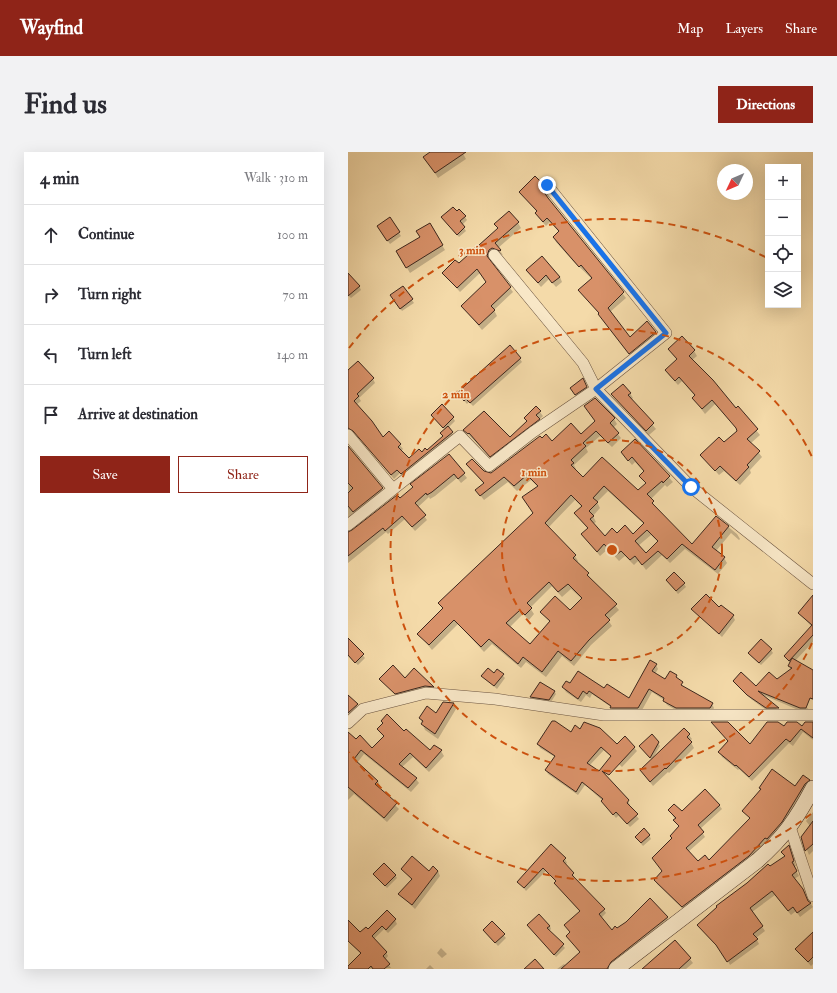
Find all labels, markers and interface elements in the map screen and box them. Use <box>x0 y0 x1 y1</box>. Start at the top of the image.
text: Wayfind <box>20 16 83 40</box>
text: Map <box>677 20 703 37</box>
text: Layers <box>725 20 763 37</box>
text: Share <box>785 20 817 37</box>
button: Directions <box>718 86 813 123</box>
text: Find us <box>24 87 107 122</box>
north arrow <box>717 164 753 200</box>
map controls <box>765 164 801 308</box>
button: + <box>765 164 801 200</box>
text: 4 min <box>40 168 79 189</box>
text: Walk · 310 m <box>244 170 308 186</box>
route end <box>538 176 556 194</box>
button: − <box>765 200 801 236</box>
icon: ahead <box>40 224 62 246</box>
text: Continue <box>78 225 134 244</box>
text: 100 m <box>277 227 308 243</box>
button: locate <box>765 236 801 272</box>
text: 3 min <box>459 243 486 258</box>
button: layers <box>765 272 801 308</box>
icon: right <box>40 284 62 306</box>
text: Turn right <box>78 285 141 304</box>
text: 70 m <box>283 287 308 303</box>
icon: left <box>40 344 62 366</box>
text: Turn left <box>78 345 132 364</box>
text: 140 m <box>277 347 308 363</box>
text: 2 min <box>442 387 470 402</box>
icon: arrive <box>40 404 62 426</box>
text: Arrive at destination <box>78 405 198 424</box>
button: Save <box>40 456 170 493</box>
button: Share <box>178 456 308 493</box>
text: 1 min <box>521 465 548 480</box>
route start <box>682 478 700 496</box>
centre of rings <box>605 543 619 557</box>

